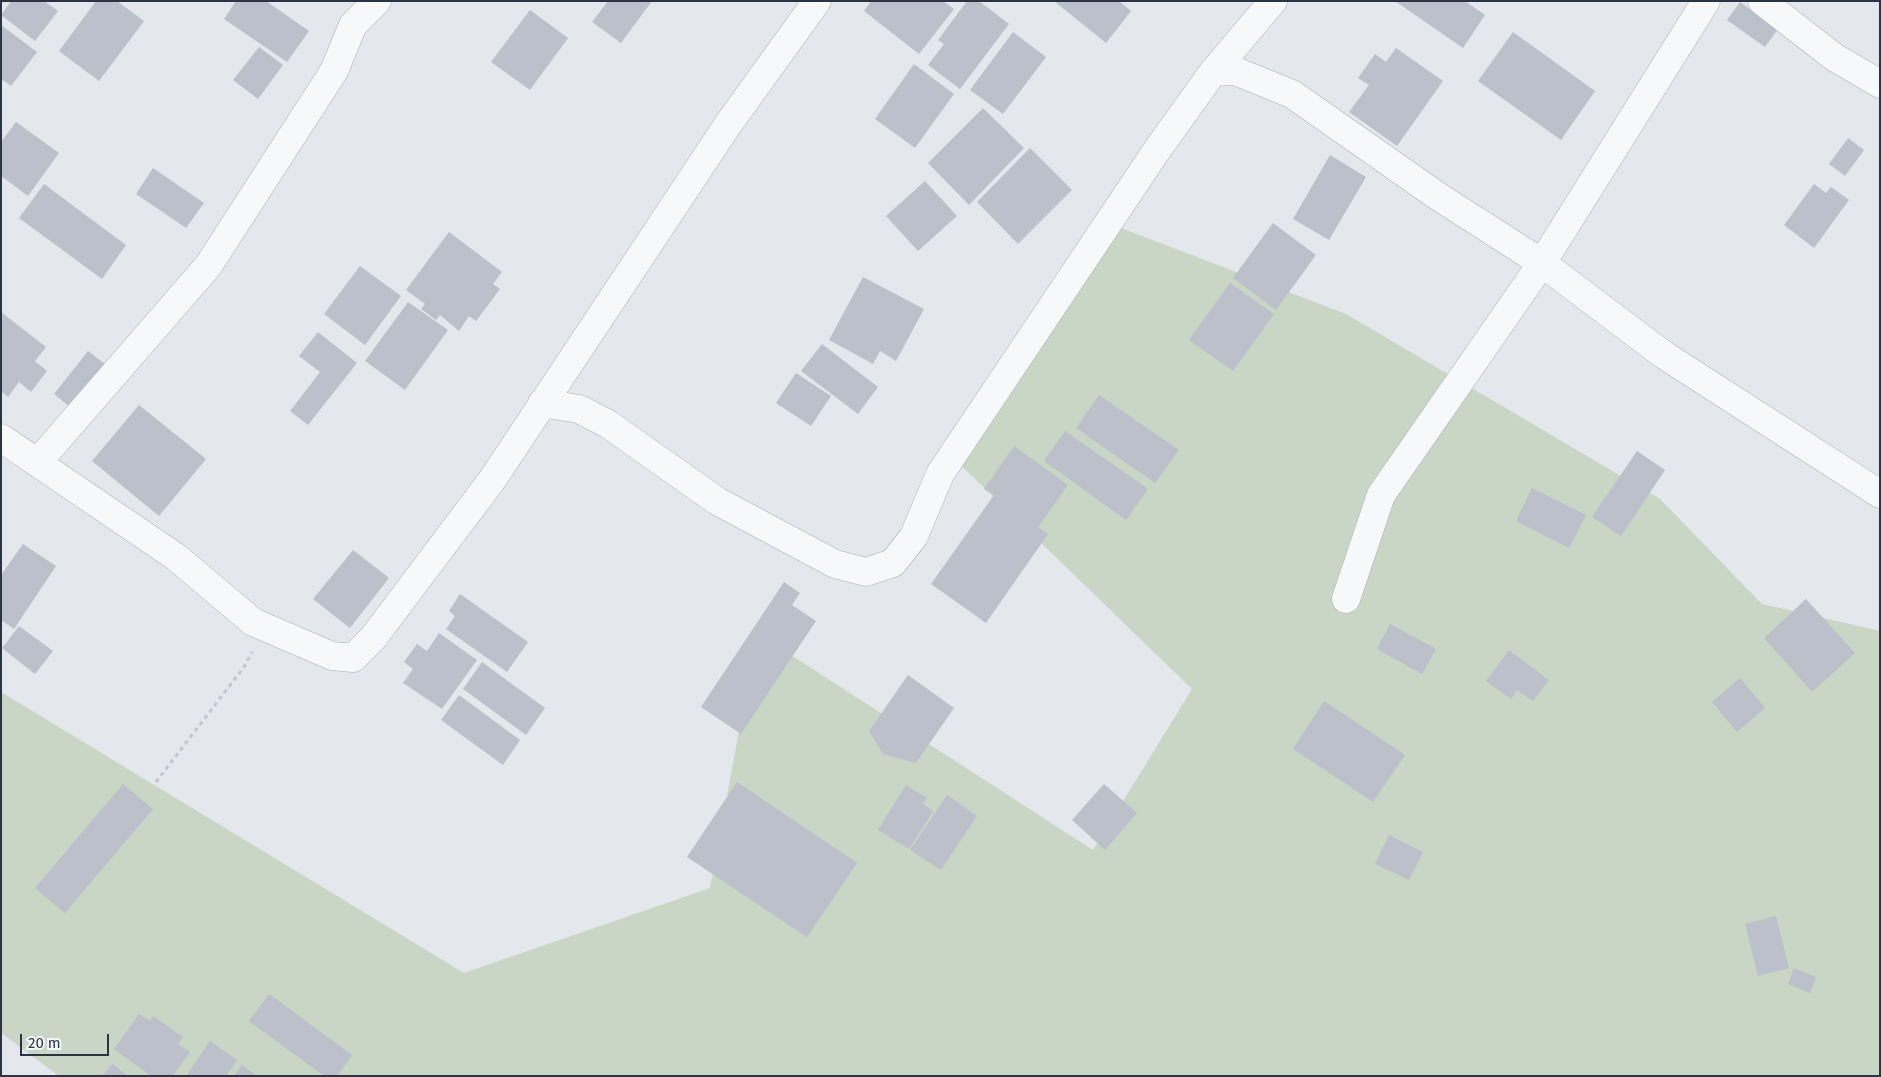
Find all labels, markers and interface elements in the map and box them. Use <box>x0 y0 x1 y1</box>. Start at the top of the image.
scale bar <box>22 1024 111 1056</box>
text: 20 m <box>28 1034 61 1052</box>

